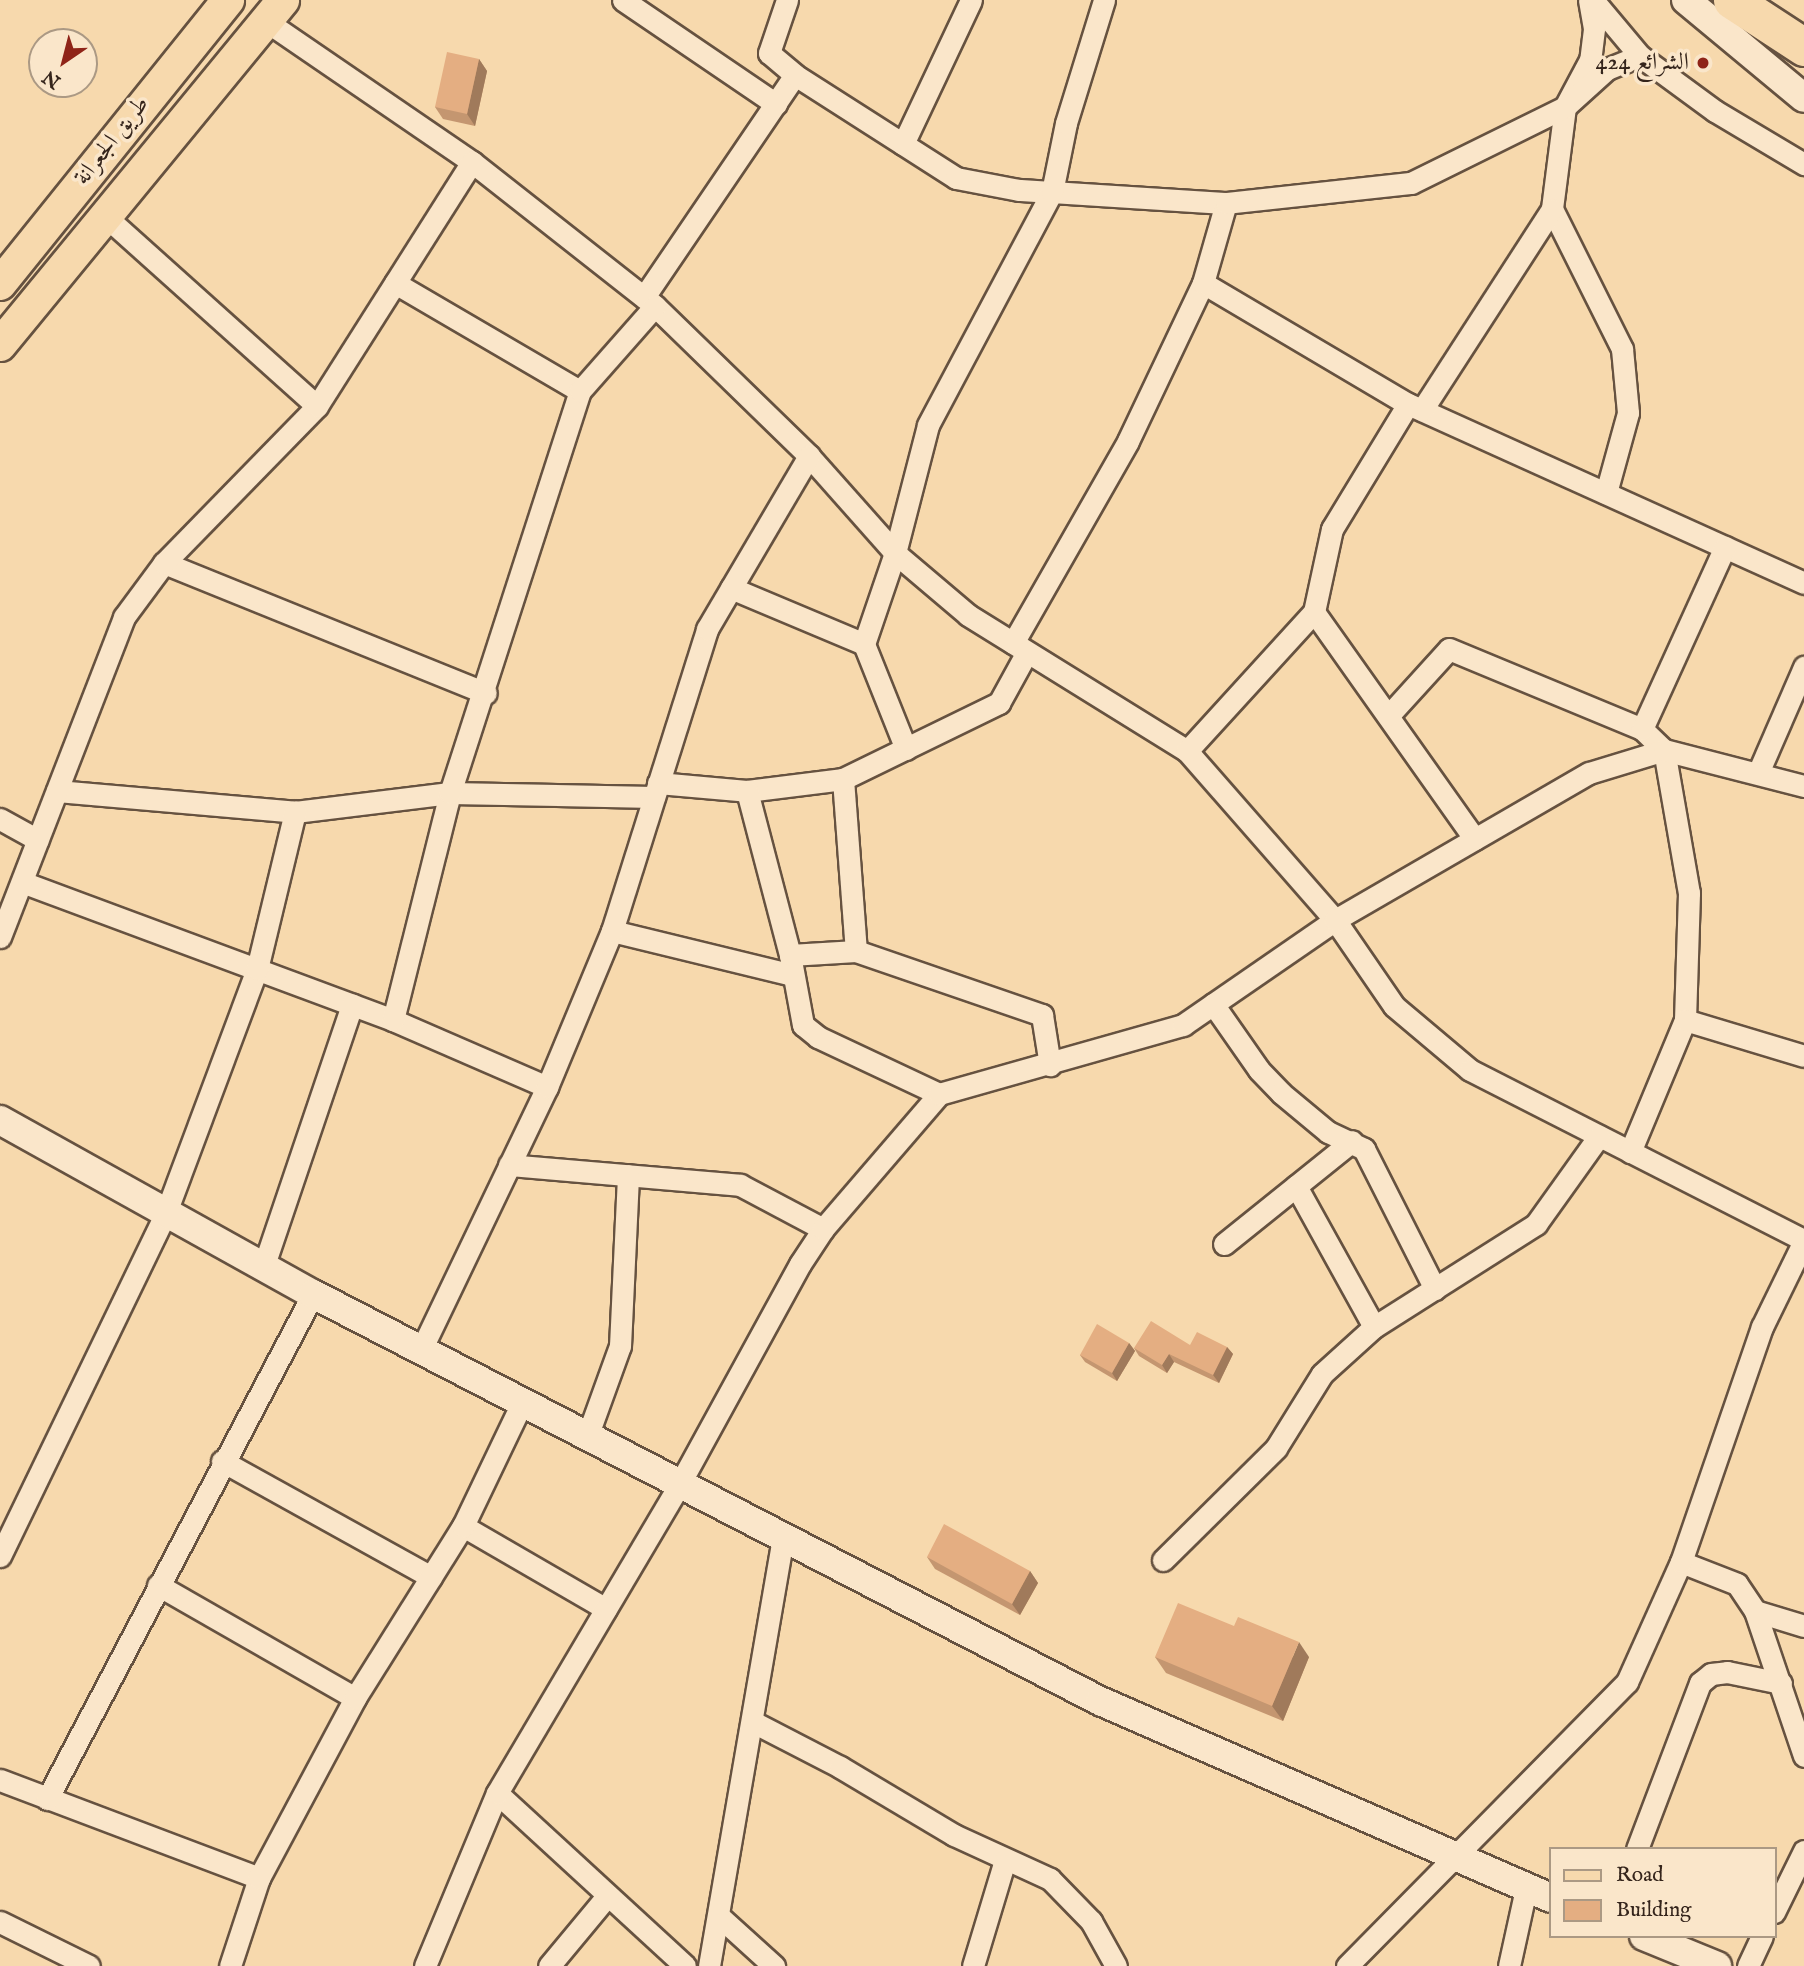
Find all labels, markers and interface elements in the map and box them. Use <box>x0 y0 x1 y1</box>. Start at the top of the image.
north arrow <box>28 28 98 98</box>
place label: الشرائع 424 <box>1596 49 1689 77</box>
marker: الشرائع 424 <box>1695 55 1711 71</box>
text: N <box>38 64 66 93</box>
street label: طريق الجعرانة <box>68 91 156 191</box>
legend <box>1548 1847 1776 1938</box>
text: Road <box>1616 1862 1663 1889</box>
text: Building <box>1616 1897 1691 1924</box>

